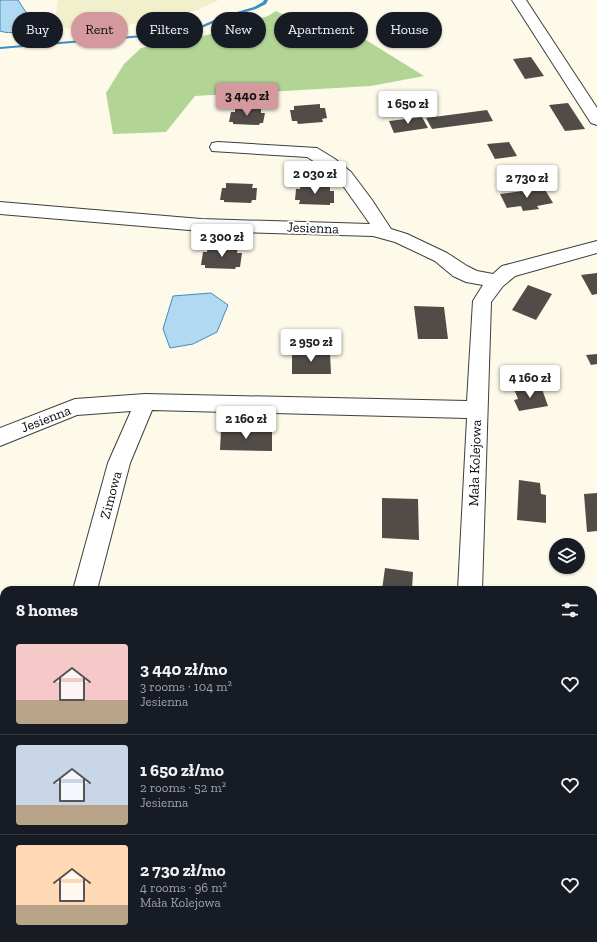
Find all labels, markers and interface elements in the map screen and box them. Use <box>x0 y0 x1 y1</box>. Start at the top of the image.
chip: Buy <box>12 12 63 48</box>
chip: Rent <box>71 12 128 48</box>
chip: Filters <box>136 12 203 48</box>
chip: New <box>211 12 266 48</box>
chip: Apartment <box>274 12 368 48</box>
chip: House <box>376 12 442 48</box>
pin: 3 440 zł <box>206 83 288 117</box>
text: 3 440 zł <box>225 88 269 103</box>
pin: 1 650 zł <box>367 91 449 125</box>
text: 1 650 zł <box>387 96 429 111</box>
pin: 2 030 zł <box>274 161 356 195</box>
pin: 2 730 zł <box>486 165 568 199</box>
text: 2 030 zł <box>293 166 337 181</box>
text: 2 730 zł <box>506 170 548 185</box>
street label: Jesienna <box>287 219 340 237</box>
pin: 2 300 zł <box>181 224 263 258</box>
text: 2 300 zł <box>200 229 244 244</box>
pin: 2 950 zł <box>270 329 352 363</box>
text: 2 950 zł <box>289 334 333 349</box>
pin: 4 160 zł <box>489 365 571 399</box>
text: 4 160 zł <box>509 370 551 385</box>
street label: Jesienna <box>19 402 74 436</box>
pin: 2 160 zł <box>205 406 287 440</box>
text: 2 160 zł <box>225 411 267 426</box>
street label: Mała Kolejowa <box>465 419 485 507</box>
street label: Zimowa <box>96 469 126 521</box>
map controls <box>549 538 585 574</box>
button: layers <box>549 538 585 574</box>
icon: filters <box>559 599 581 621</box>
text: 8 homes <box>16 600 78 620</box>
text: 3 440 zł/mo <box>140 659 227 679</box>
icon: home <box>48 660 96 708</box>
icon: heart <box>559 673 581 695</box>
text: 3 rooms · 104 m² <box>140 679 232 694</box>
text: Jesienna <box>140 694 188 709</box>
text: 1 650 zł/mo <box>140 760 224 780</box>
icon: home <box>48 761 96 809</box>
icon: heart <box>559 774 581 796</box>
text: 2 rooms · 52 m² <box>140 780 226 795</box>
text: Jesienna <box>140 795 188 810</box>
text: 2 730 zł/mo <box>140 860 226 880</box>
icon: home <box>48 861 96 909</box>
icon: heart <box>559 874 581 896</box>
text: 4 rooms · 96 m² <box>140 880 227 895</box>
text: Mała Kolejowa <box>140 895 221 910</box>

